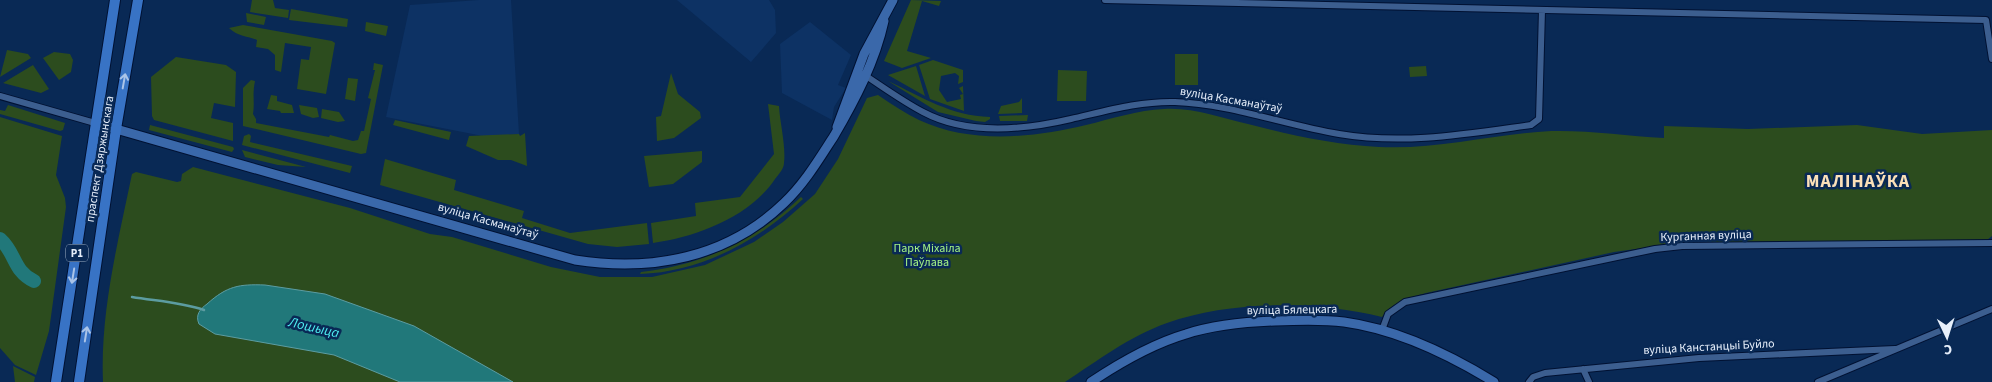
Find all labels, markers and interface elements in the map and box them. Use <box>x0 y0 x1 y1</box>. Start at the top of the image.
one-way arrow <box>120 73 130 89</box>
street label: вуліца Касманаўтаў <box>1179 83 1284 117</box>
street label: праспект Дзяржынскага <box>82 95 118 223</box>
district label: МАЛІНАЎКА <box>1806 169 1910 194</box>
street label: вуліца Касманаўтаў <box>436 199 540 244</box>
street label: Курганная вуліца <box>1660 226 1752 246</box>
park label: Парк Міхаіла Паўлава <box>893 240 961 271</box>
road number: Р1 <box>66 244 88 262</box>
one-way arrow <box>68 267 78 283</box>
street label: вуліца Бялецкага <box>1247 301 1337 319</box>
water label: Лошыца <box>286 312 342 344</box>
north arrow <box>1922 312 1972 362</box>
one-way arrow <box>82 326 92 342</box>
street label: вуліца Канстанцыі Буйло <box>1643 335 1775 359</box>
text: С <box>1943 339 1953 359</box>

